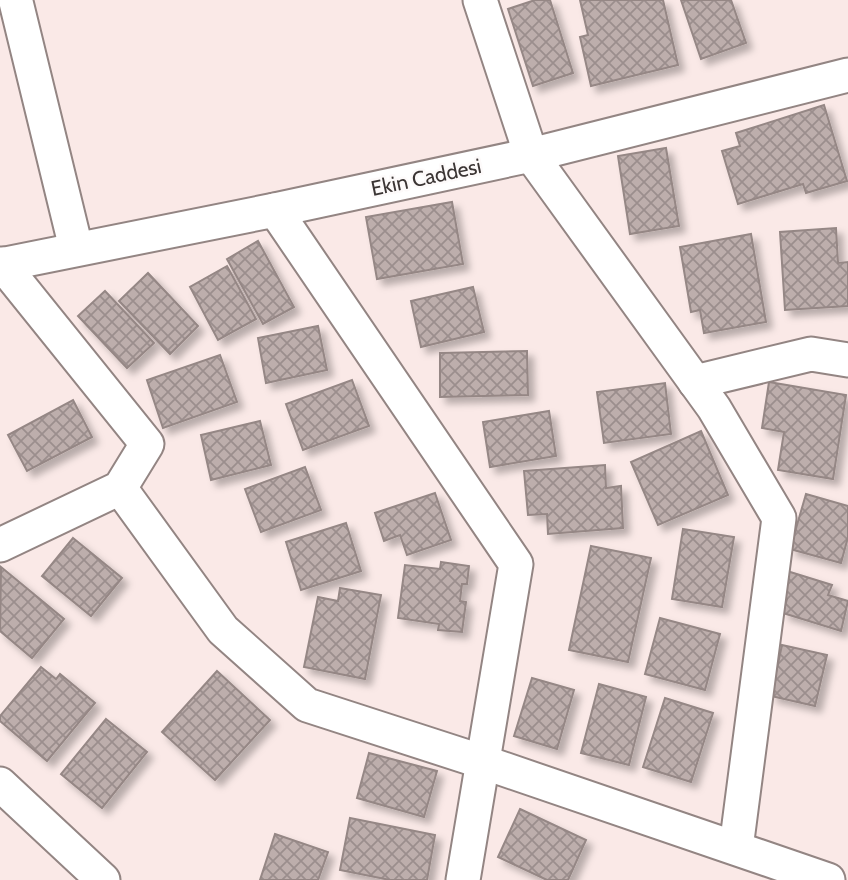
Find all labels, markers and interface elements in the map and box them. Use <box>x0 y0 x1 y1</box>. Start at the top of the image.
street label: Ekin Caddesi <box>369 153 483 201</box>

